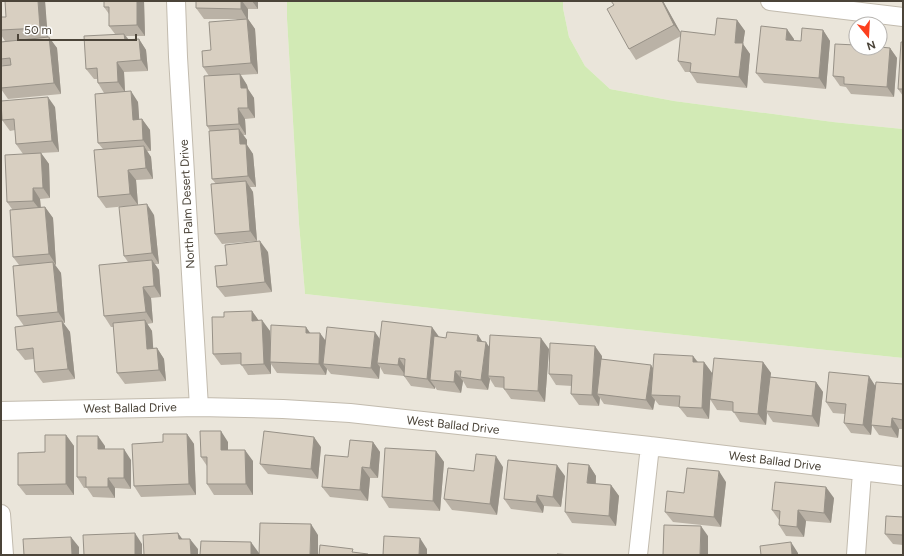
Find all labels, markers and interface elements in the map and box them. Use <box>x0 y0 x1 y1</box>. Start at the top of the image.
scale bar <box>18 16 136 42</box>
north arrow <box>848 16 888 56</box>
text: 50 m <box>24 23 52 37</box>
text: N <box>865 38 877 53</box>
street label: North Palm Desert Drive <box>177 139 197 269</box>
street label: West Ballad Drive <box>83 400 177 416</box>
street label: West Ballad Drive <box>406 413 501 437</box>
street label: West Ballad Drive <box>728 448 823 474</box>

